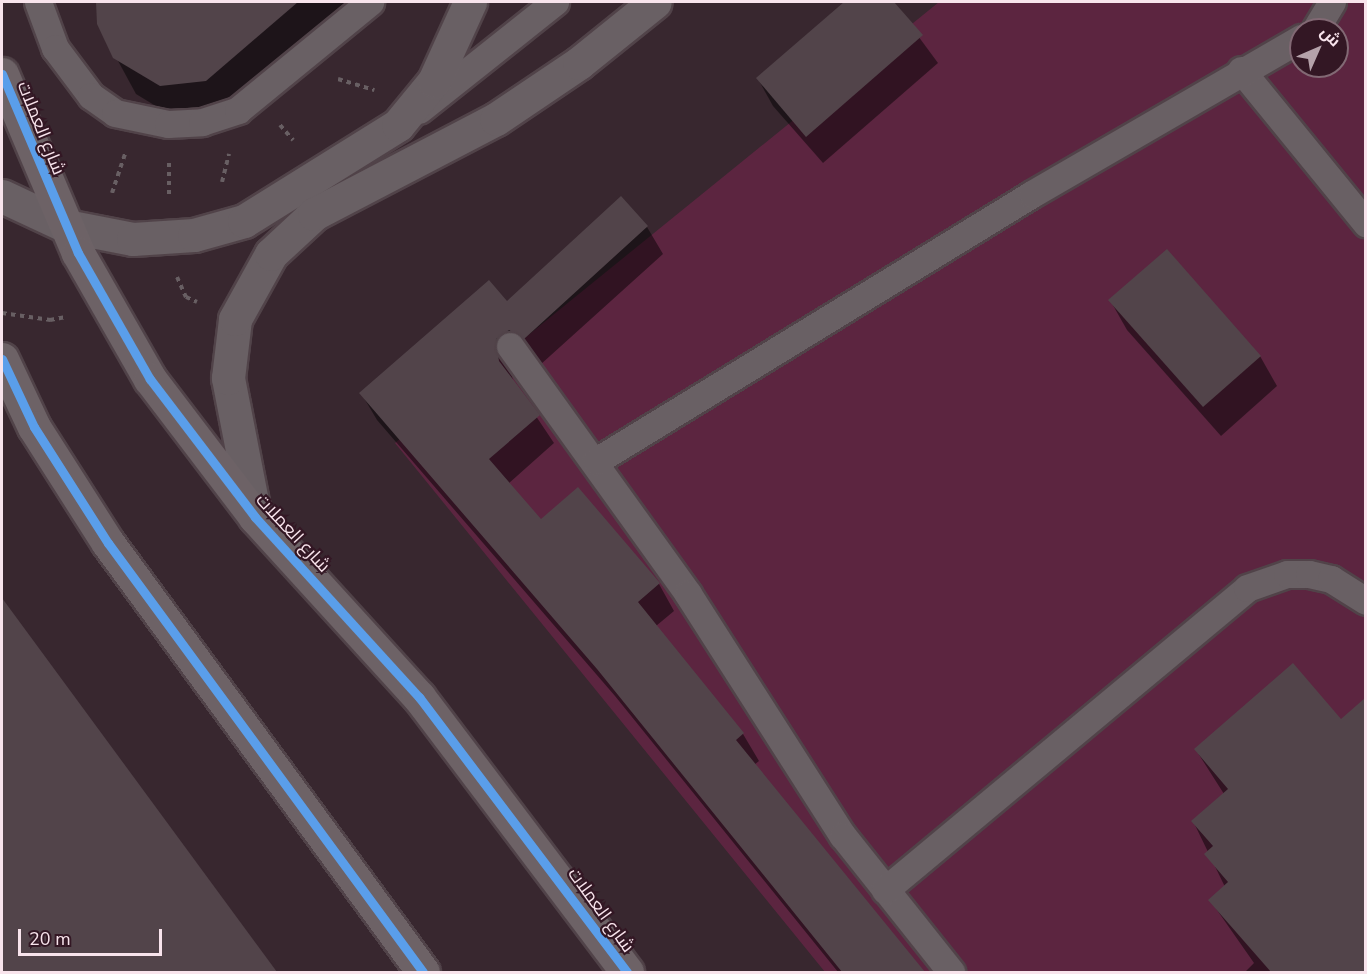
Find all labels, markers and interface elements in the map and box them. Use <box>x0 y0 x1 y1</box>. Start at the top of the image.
north arrow <box>1289 18 1349 78</box>
text: ش <box>1315 22 1345 52</box>
street label: شارع العملات <box>12 78 70 178</box>
street label: شارع العملات <box>251 489 335 577</box>
street label: شارع العملات <box>563 864 639 956</box>
scale bar <box>21 917 165 955</box>
text: 20 m <box>29 927 71 951</box>

